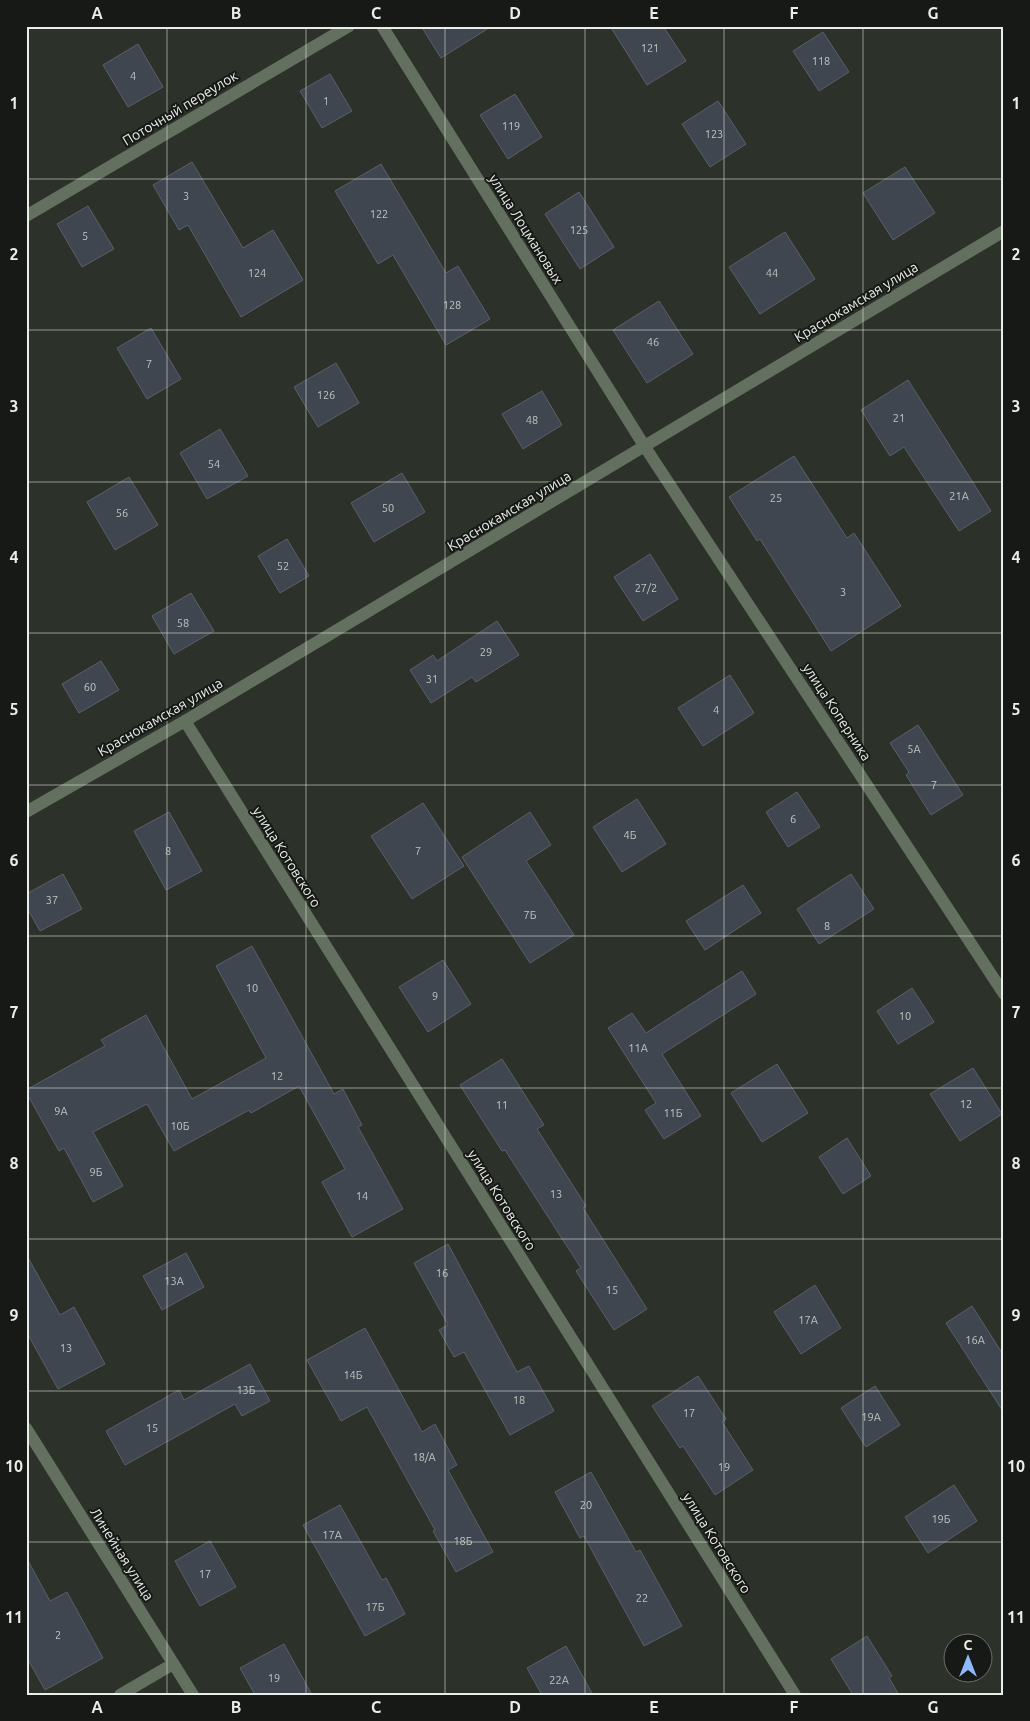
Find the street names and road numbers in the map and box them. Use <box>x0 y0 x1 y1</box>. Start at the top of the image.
street label: Поточный переулок <box>120 67 240 149</box>
street label: улица Лоцмановых <box>486 171 566 287</box>
street label: Краснокамская улица <box>791 259 921 345</box>
street label: Краснокамская улица <box>444 468 574 554</box>
street label: улица Коперника <box>800 660 874 764</box>
street label: Краснокамская улица <box>95 675 225 759</box>
street label: улица Котовского <box>250 804 324 910</box>
street label: улица Котовского <box>465 1147 539 1253</box>
street label: улица Котовского <box>680 1490 754 1596</box>
street label: Линейная улица <box>87 1505 157 1603</box>

